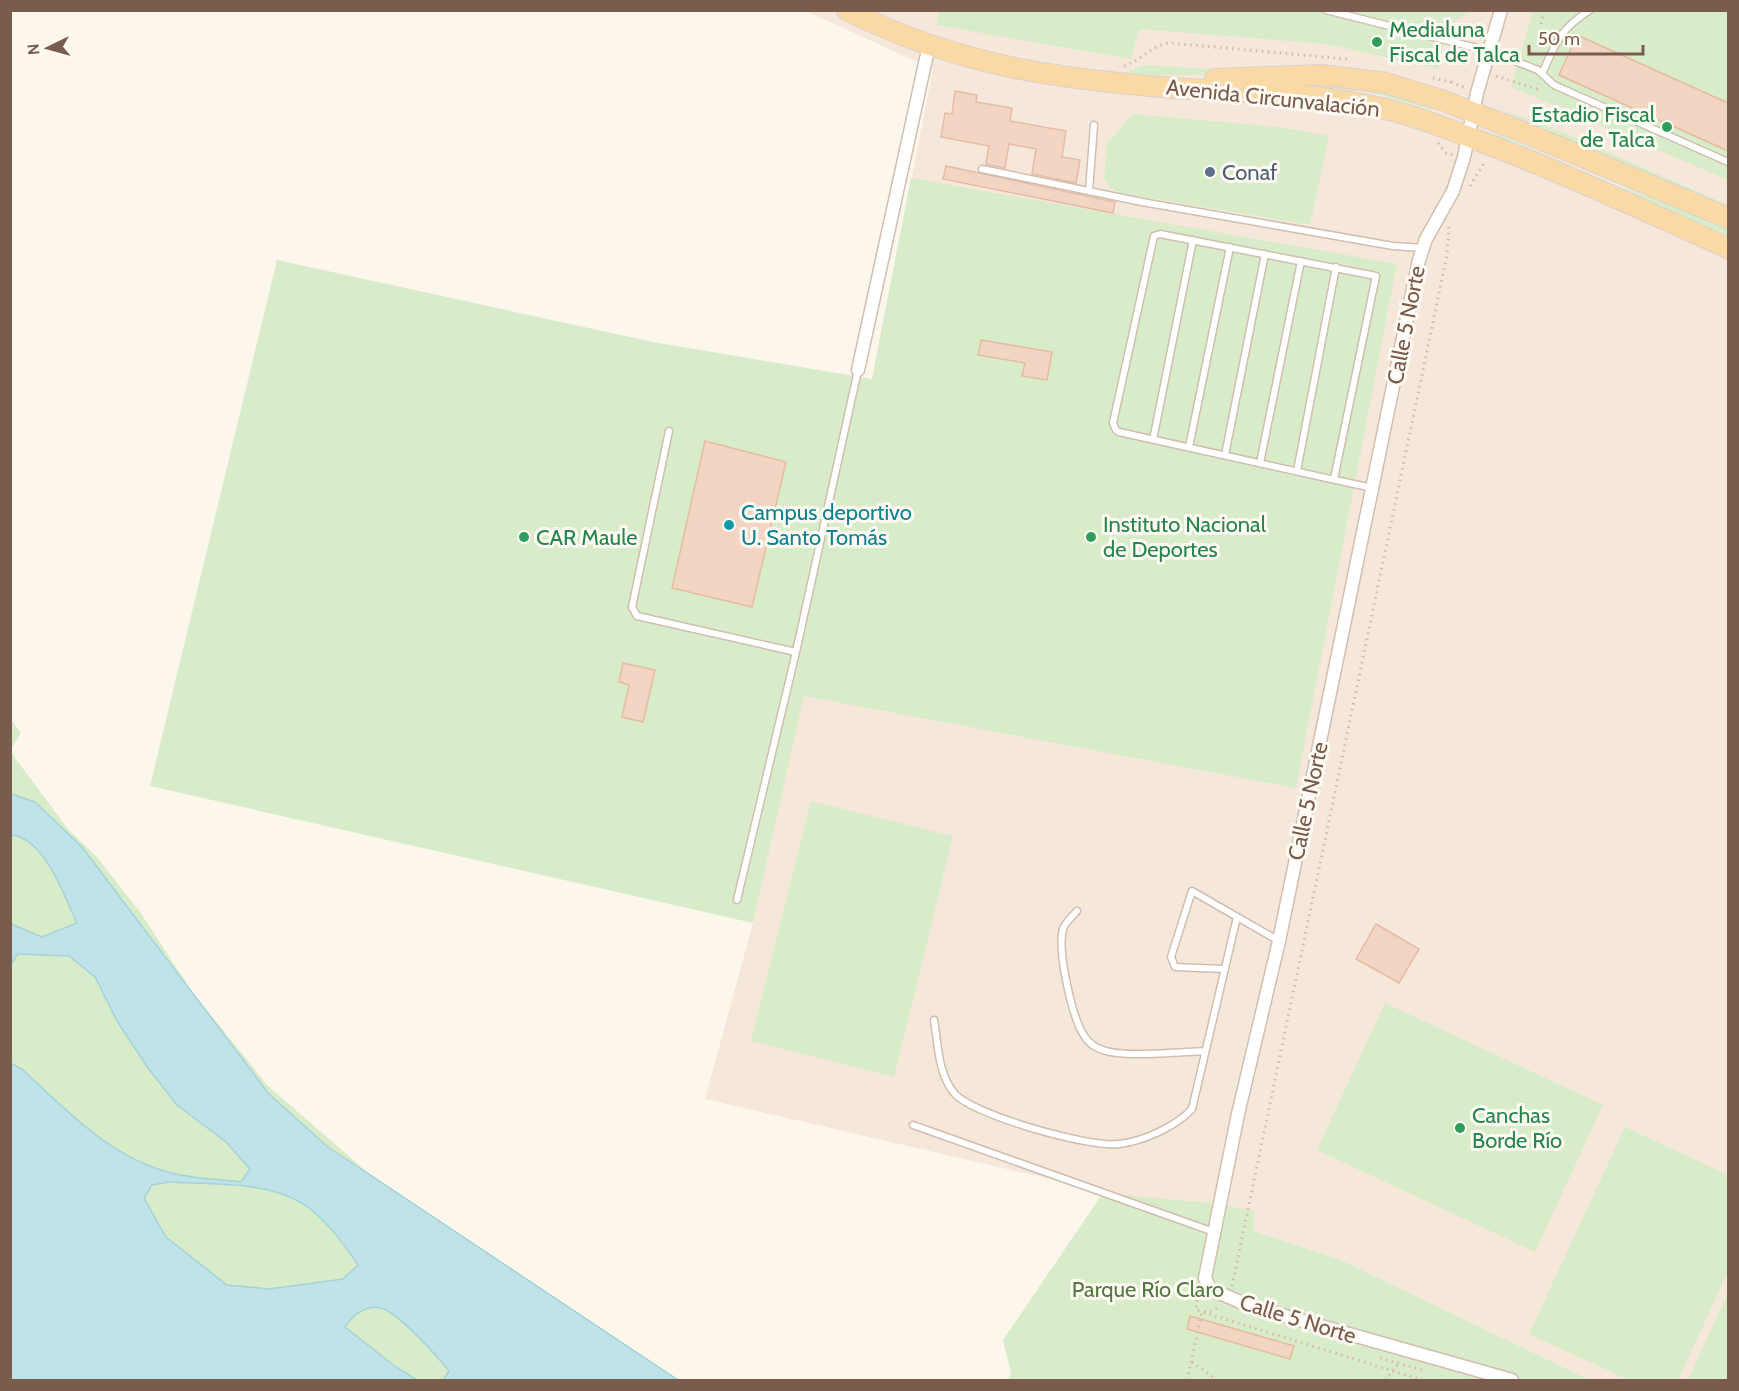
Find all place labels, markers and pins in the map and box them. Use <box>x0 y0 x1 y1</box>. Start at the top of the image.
place label: Medialuna Fiscal de Talca <box>1389 16 1520 68</box>
marker: Medialuna Fiscal de Talca <box>1370 35 1384 49</box>
place label: Estadio Fiscal de Talca <box>1531 101 1656 153</box>
marker: Estadio Fiscal de Talca <box>1660 120 1674 134</box>
place label: Conaf <box>1222 159 1277 186</box>
marker: Conaf <box>1203 165 1217 179</box>
place label: Campus deportivo U. Santo Tomás <box>741 499 912 551</box>
place label: Instituto Nacional de Deportes <box>1103 511 1267 563</box>
marker: Campus deportivo U. Santo Tomás <box>722 518 736 532</box>
place label: CAR Maule <box>536 524 638 551</box>
marker: CAR Maule <box>517 530 531 544</box>
marker: Instituto Nacional de Deportes <box>1084 530 1098 544</box>
place label: Canchas Borde Río <box>1472 1102 1562 1154</box>
marker: Canchas Borde Río <box>1453 1121 1467 1135</box>

